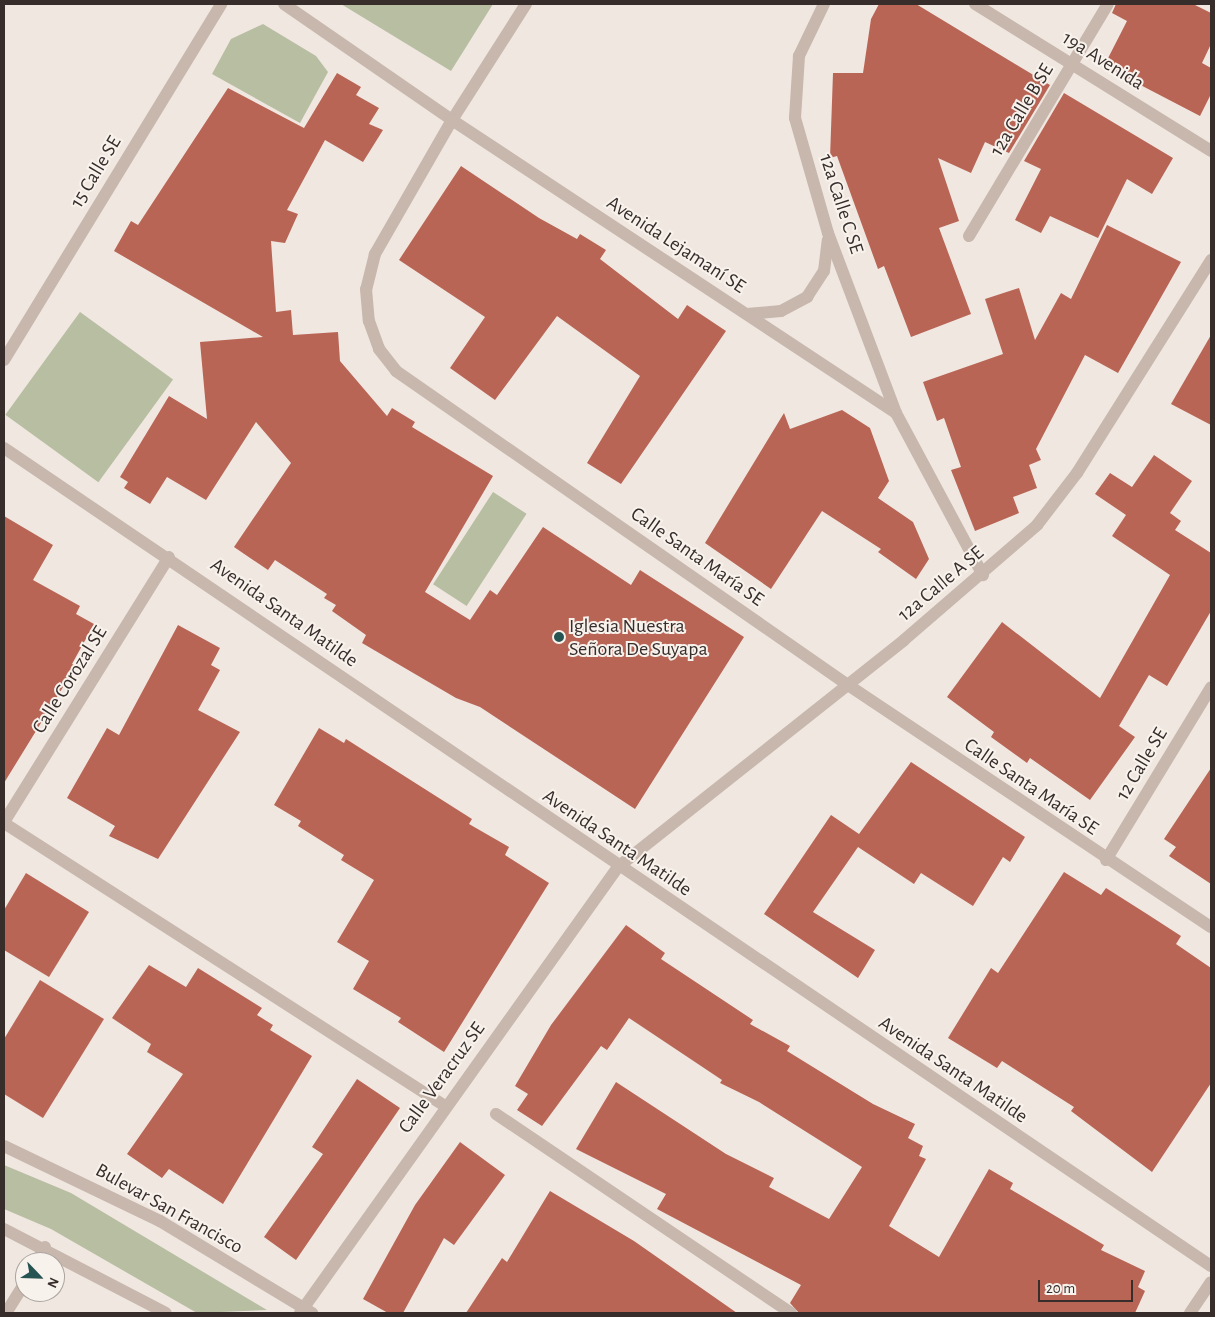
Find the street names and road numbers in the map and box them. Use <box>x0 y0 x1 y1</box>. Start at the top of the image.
street label: 19a Avenida <box>1058 26 1148 96</box>
street label: 12a Calle B SE <box>985 59 1059 161</box>
street label: 15 Calle SE <box>65 132 127 212</box>
street label: 12a Calle C SE <box>814 151 868 257</box>
street label: Avenida Lejamaní SE <box>602 191 750 299</box>
street label: Calle Santa María SE <box>626 502 768 612</box>
street label: 12a Calle A SE <box>893 541 989 627</box>
street label: Avenida Santa Matilde <box>206 553 362 673</box>
street label: Calle Corozal SE <box>27 622 113 738</box>
street label: 12 Calle SE <box>1111 723 1173 805</box>
street label: Calle Santa María SE <box>959 733 1103 841</box>
street label: Avenida Santa Matilde <box>538 784 696 902</box>
street label: Avenida Santa Matilde <box>874 1011 1032 1129</box>
street label: Calle Veracruz SE <box>394 1018 490 1138</box>
street label: Bulevar San Francisco <box>91 1159 247 1259</box>

